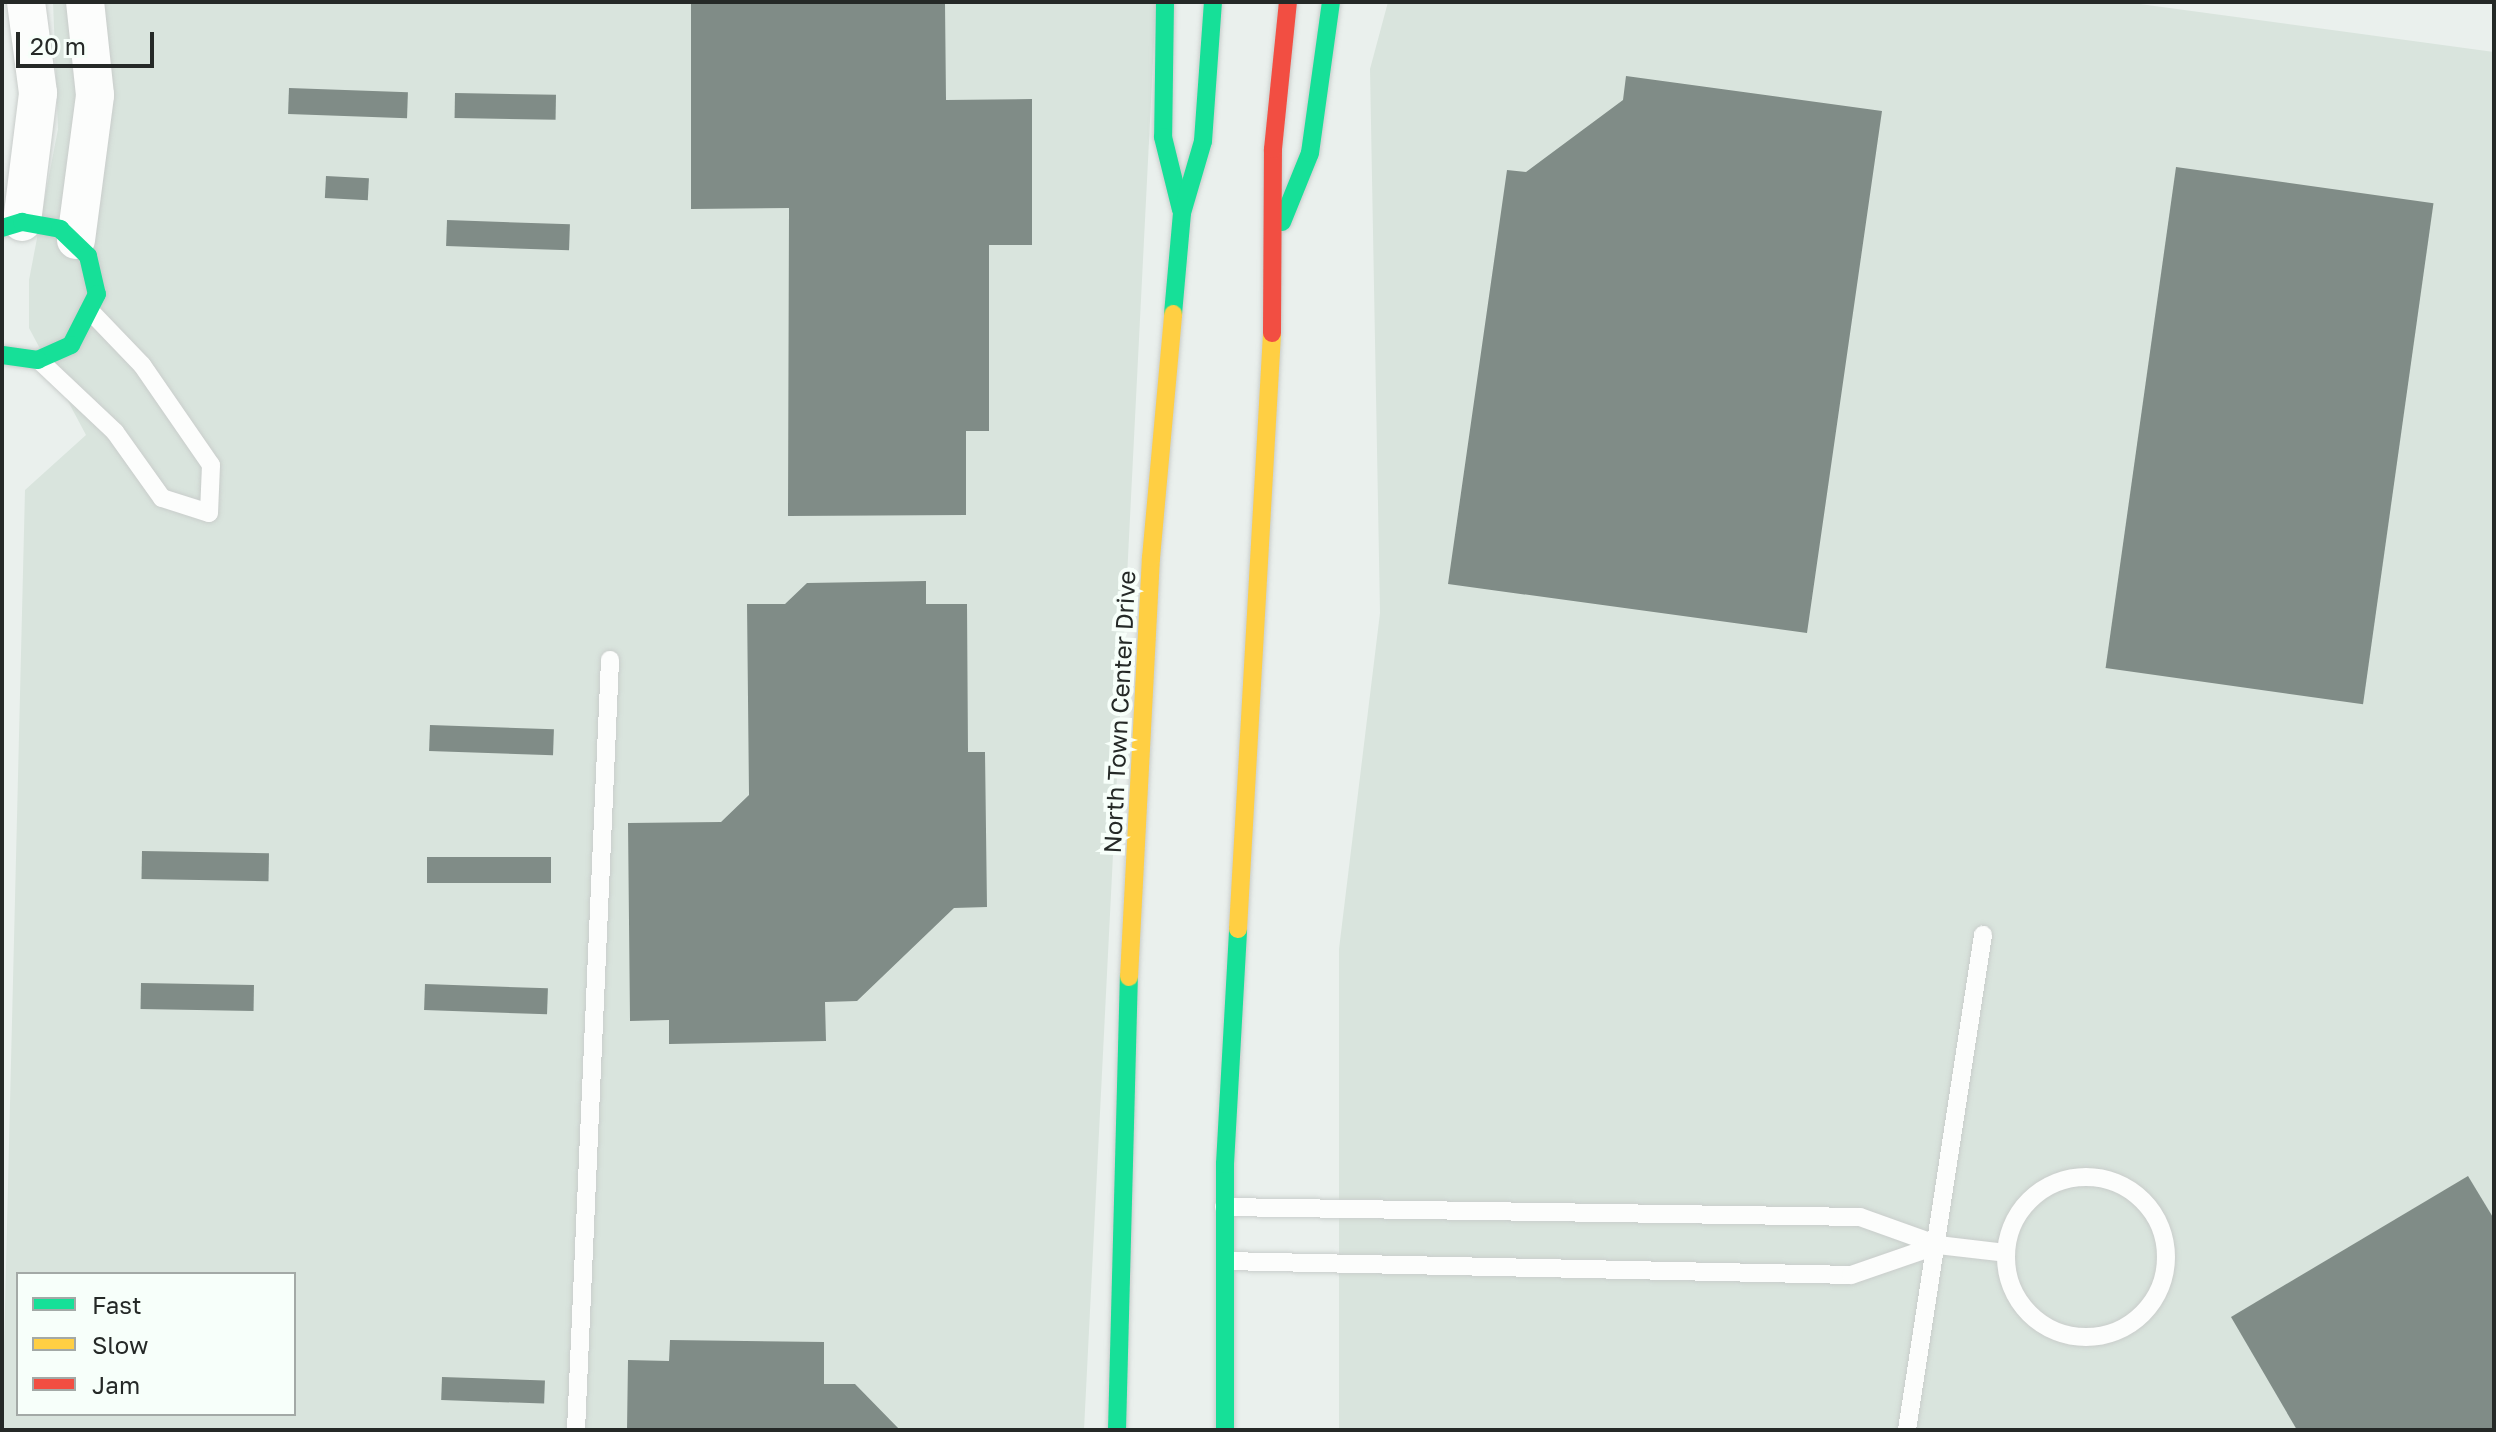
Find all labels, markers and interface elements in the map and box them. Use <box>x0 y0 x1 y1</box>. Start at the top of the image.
scale bar <box>20 16 158 66</box>
text: 20 m <box>30 31 86 60</box>
street label: North Town Center Drive <box>1097 570 1141 854</box>
legend <box>16 1272 296 1416</box>
text: Fast <box>92 1290 142 1319</box>
text: Slow <box>92 1330 148 1359</box>
text: Jam <box>92 1370 140 1399</box>

